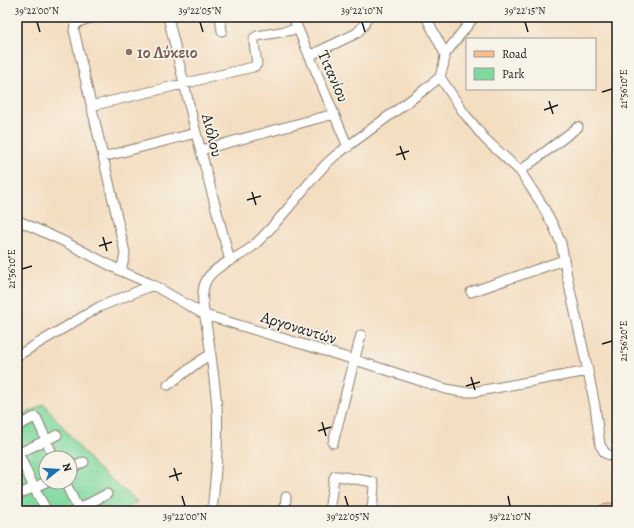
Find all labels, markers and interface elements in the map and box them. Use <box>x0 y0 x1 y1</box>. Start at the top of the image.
text: 39°22'00"N <box>15 4 59 17</box>
text: 39°22'05"N <box>179 4 221 17</box>
text: 39°22'10"N <box>341 4 383 17</box>
text: 39°22'15"N <box>505 4 545 17</box>
legend <box>466 38 596 90</box>
place label: 1ο Λύκειο <box>137 42 198 64</box>
text: Road <box>502 46 528 62</box>
marker: 1ο Λύκειο <box>124 47 134 57</box>
street label: Τιτανίου <box>312 47 354 106</box>
text: Park <box>502 66 525 82</box>
text: 21°56'10"E <box>617 69 630 109</box>
street label: Αιόλου <box>196 110 228 159</box>
text: 21°56'10"E <box>5 249 18 289</box>
street label: Αργοναυτών <box>257 306 340 350</box>
text: 21°56'20"E <box>617 320 630 361</box>
north arrow <box>38 450 78 490</box>
text: N <box>59 461 75 473</box>
text: 39°22'00"N <box>163 510 207 523</box>
text: 39°22'05"N <box>327 510 369 523</box>
text: 39°22'10"N <box>489 510 531 523</box>

